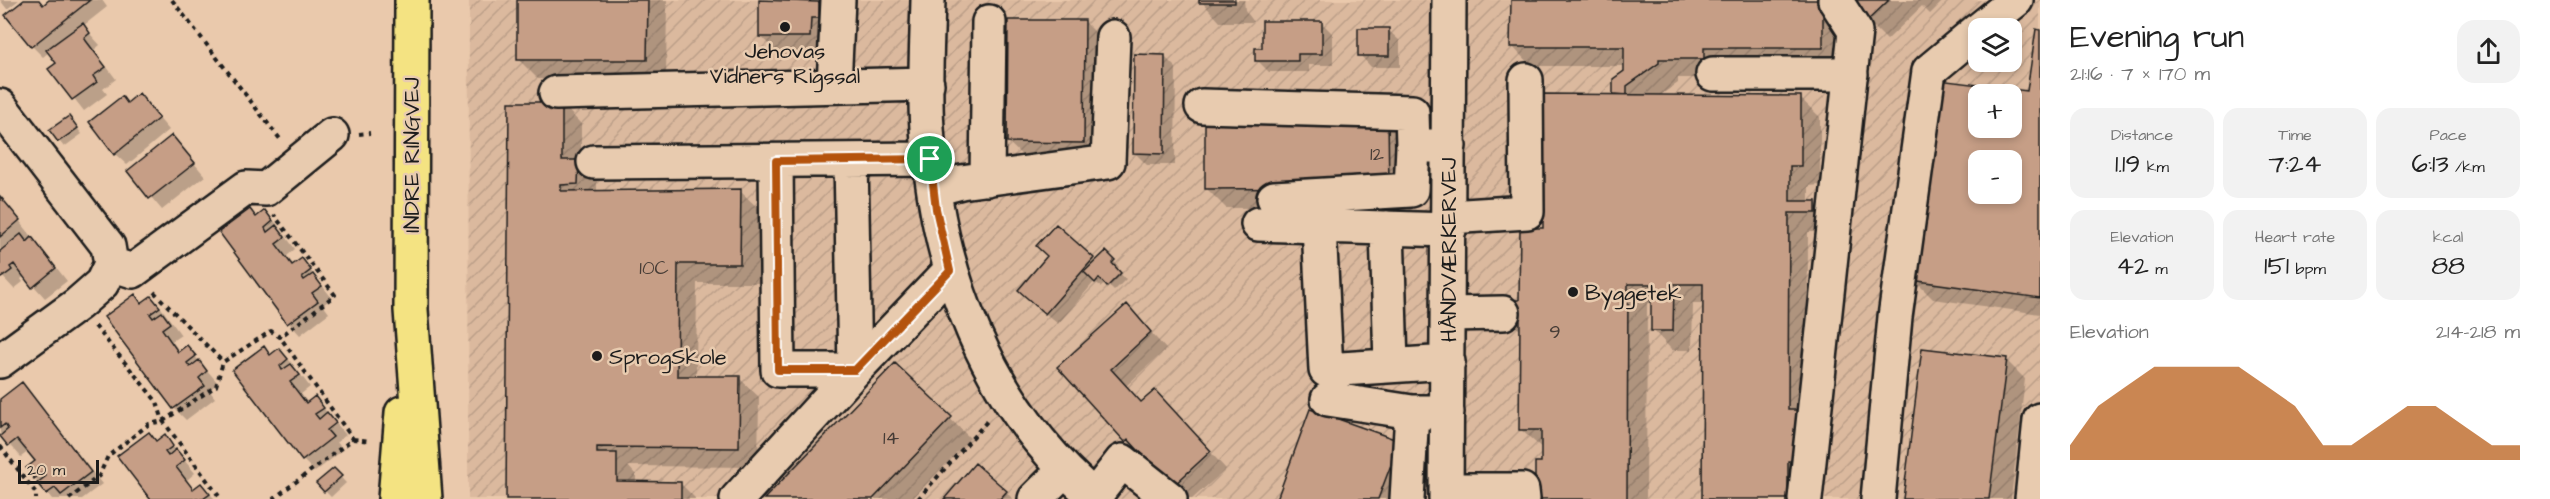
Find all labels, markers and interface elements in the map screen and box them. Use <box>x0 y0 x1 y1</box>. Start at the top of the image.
text: Evening run <box>2070 14 2244 60</box>
map controls <box>1968 18 2022 204</box>
button: layers <box>1968 18 2022 72</box>
marker: Jehovas Vidners Rigssal <box>778 20 792 34</box>
button: share <box>2457 20 2520 83</box>
place label: Jehovas Vidners Rigssal <box>710 36 860 93</box>
text: 21:16 · 7 × 170 m <box>2070 60 2210 88</box>
street label: INDRE RINGVEJ <box>397 77 428 233</box>
button: + <box>1968 84 2022 138</box>
text: Distance <box>2111 124 2173 146</box>
text: Time <box>2278 124 2312 146</box>
text: Pace <box>2429 124 2467 146</box>
pin <box>904 133 955 184</box>
house number: 12 <box>1370 140 1385 168</box>
icon: arrive <box>913 142 946 175</box>
text: 1.19 <box>2115 146 2140 182</box>
text: 7:24 <box>2269 146 2321 182</box>
text: 6:13 <box>2411 146 2449 182</box>
button: − <box>1968 150 2022 204</box>
text: km <box>2140 156 2169 178</box>
text: /km <box>2449 156 2485 178</box>
street label: HÅNDVÆRKERVEJ <box>1434 157 1465 342</box>
text: Elevation <box>2111 226 2173 248</box>
text: Heart rate <box>2255 226 2335 248</box>
text: kcal <box>2433 226 2463 248</box>
text: 42 <box>2116 248 2149 284</box>
text: 151 <box>2264 248 2289 284</box>
text: 88 <box>2431 248 2465 284</box>
house number: 10C <box>639 254 669 282</box>
text: m <box>2149 258 2168 280</box>
text: bpm <box>2289 258 2326 280</box>
place label: Byggetek <box>1585 278 1682 310</box>
marker: Byggetek <box>1566 285 1580 299</box>
house number: 9 <box>1549 318 1561 346</box>
text: Elevation <box>2070 318 2149 346</box>
text: 214–218 m <box>2436 318 2520 346</box>
place label: SprogSkole <box>609 342 727 374</box>
marker: SprogSkole <box>590 349 604 363</box>
house number: 14 <box>883 424 899 452</box>
scale bar <box>18 457 99 484</box>
text: 20 m <box>27 459 65 481</box>

